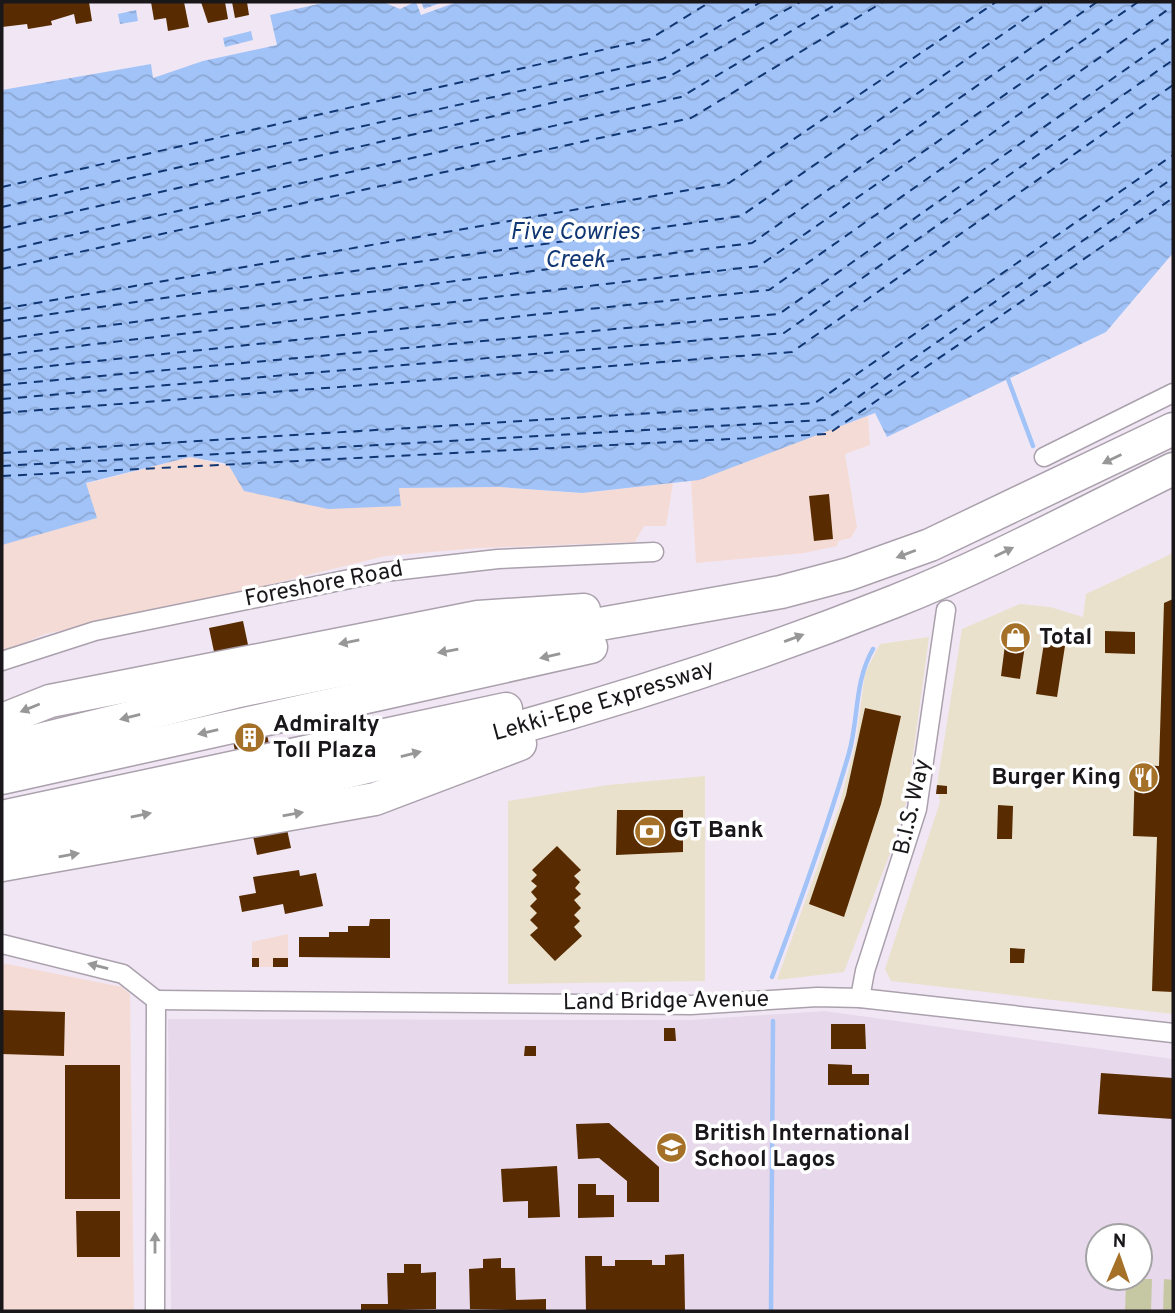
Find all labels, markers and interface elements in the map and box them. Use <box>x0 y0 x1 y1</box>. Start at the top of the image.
water label: Five Cowries Creek <box>510 218 641 276</box>
one-way arrow <box>1102 453 1122 464</box>
one-way arrow <box>994 546 1014 557</box>
one-way arrow <box>895 549 916 560</box>
street label: Foreshore Road <box>242 555 406 615</box>
shop icon: Total <box>999 621 1033 655</box>
place label: Total <box>1039 624 1092 653</box>
one-way arrow <box>783 632 804 643</box>
one-way arrow <box>338 637 360 648</box>
one-way arrow <box>437 646 459 657</box>
one-way arrow <box>539 651 561 662</box>
street label: Lekki-Epe Expressway <box>490 654 718 748</box>
one-way arrow <box>20 703 41 714</box>
place label: Admiralty Toll Plaza <box>273 711 380 766</box>
one-way arrow <box>119 712 141 723</box>
building icon: Admiralty Toll Plaza <box>233 721 267 755</box>
one-way arrow <box>197 727 219 738</box>
one-way arrow <box>400 748 422 759</box>
street label: B.I.S. Way <box>888 756 938 858</box>
restaurant icon: Burger King <box>1127 761 1161 795</box>
place label: Burger King <box>991 764 1121 793</box>
one-way arrow <box>282 808 304 819</box>
one-way arrow <box>130 809 152 820</box>
bank icon: GT Bank <box>633 814 667 848</box>
place label: GT Bank <box>673 817 764 846</box>
one-way arrow <box>58 849 80 860</box>
one-way arrow <box>87 960 109 971</box>
street label: Land Bridge Avenue <box>563 986 769 1018</box>
place label: British International School Lagos <box>694 1120 910 1175</box>
school or university icon: British International School Lagos <box>654 1130 688 1164</box>
north arrow <box>1084 1222 1154 1292</box>
text: N <box>1112 1230 1127 1254</box>
one-way arrow <box>149 1232 161 1254</box>

